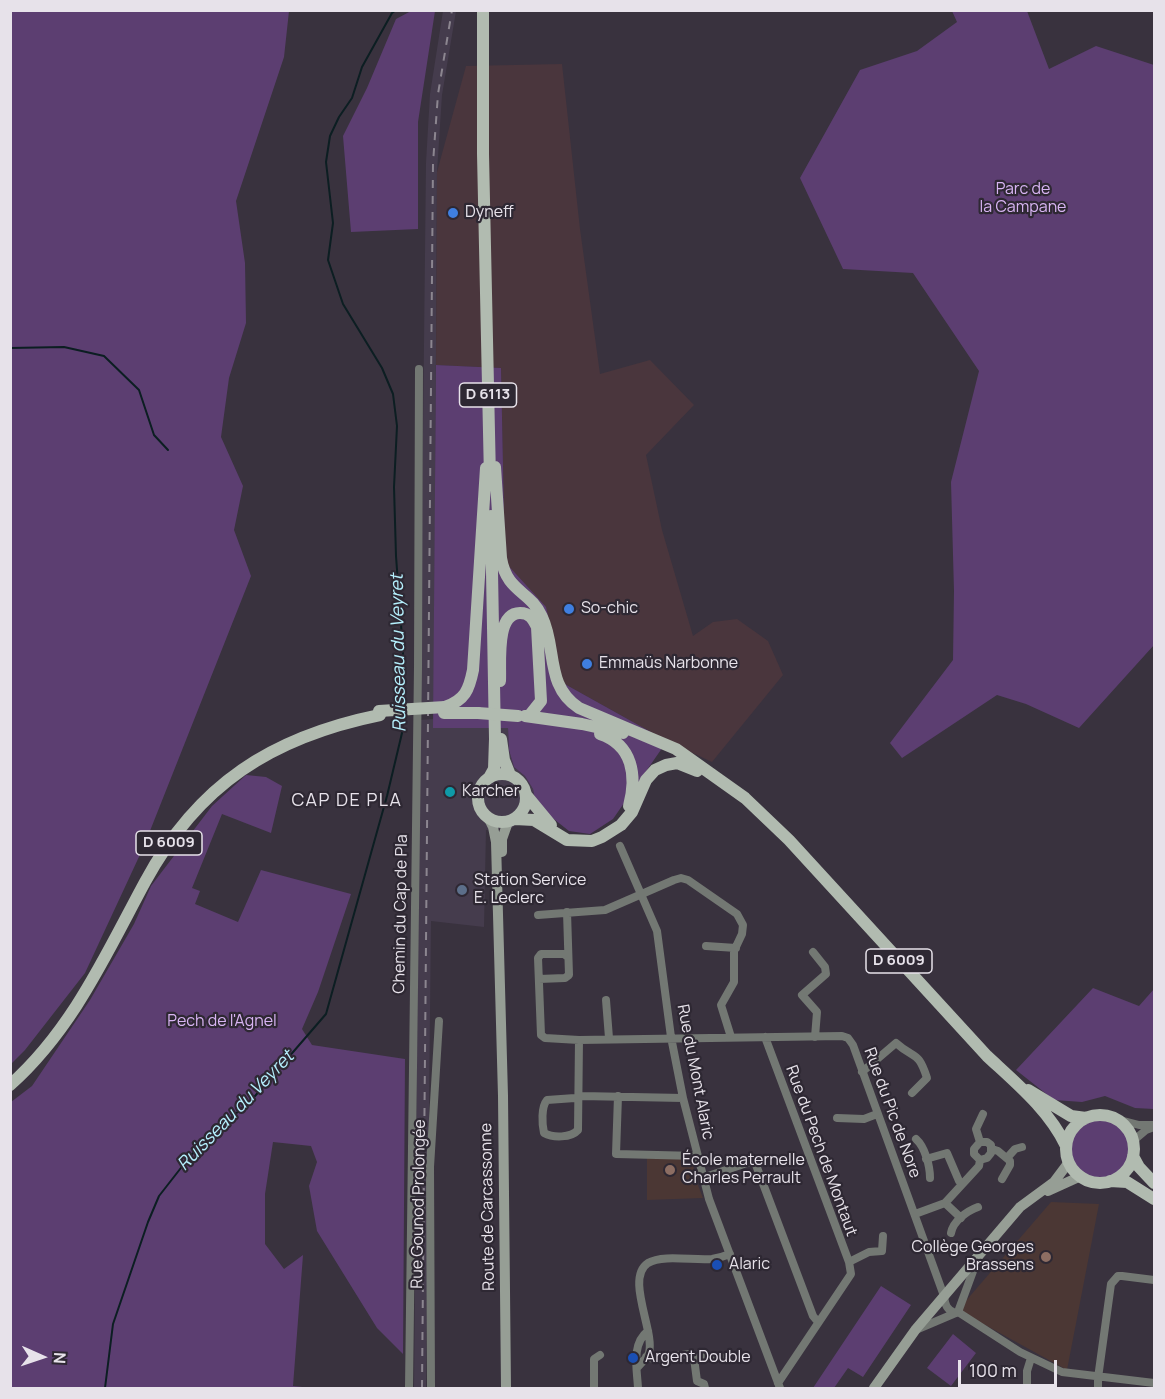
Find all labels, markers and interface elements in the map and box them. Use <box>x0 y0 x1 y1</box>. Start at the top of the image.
park label: Parc de la Campane <box>980 180 1066 218</box>
place label: Dyneff <box>465 203 514 223</box>
marker: Dyneff <box>446 206 460 220</box>
road number: D 6113 <box>460 383 516 407</box>
water label: Ruisseau du Veyret <box>387 574 411 732</box>
place label: So-chic <box>581 599 638 619</box>
marker: So-chic <box>562 602 576 616</box>
place label: Emmaüs Narbonne <box>599 654 738 674</box>
marker: Emmaüs Narbonne <box>580 657 594 671</box>
place label: Karcher <box>462 782 519 802</box>
marker: Karcher <box>443 785 457 799</box>
district label: CAP DE PLA <box>292 790 402 812</box>
road number: D 6009 <box>136 831 202 855</box>
street label: Chemin du Cap de Pla <box>390 834 412 994</box>
place label: Station Service E. Leclerc <box>474 871 586 909</box>
marker: Station Service E. Leclerc <box>455 883 469 897</box>
road number: D 6009 <box>866 949 932 973</box>
street label: Rue du Mont Alaric <box>672 1003 718 1141</box>
park label: Pech de l'Agnel <box>167 1012 277 1032</box>
street label: Rue du Pic de Nore <box>860 1045 924 1181</box>
water label: Ruisseau du Veyret <box>173 1047 299 1175</box>
street label: Rue du Pech de Montaut <box>781 1063 861 1239</box>
street label: Rue Gounod Prolongée <box>408 1119 430 1289</box>
street label: Route de Carcassonne <box>477 1123 499 1291</box>
place label: École maternelle Charles Perrault <box>682 1151 805 1189</box>
marker: École maternelle Charles Perrault <box>663 1163 677 1177</box>
place label: Collège Georges Brassens <box>911 1238 1034 1276</box>
marker: Collège Georges Brassens <box>1039 1250 1053 1264</box>
place label: Alaric <box>729 1255 770 1275</box>
marker: Alaric <box>710 1258 724 1272</box>
north arrow <box>12 1327 72 1387</box>
place label: Argent Double <box>645 1348 751 1368</box>
scale bar <box>961 1348 1060 1386</box>
marker: Argent Double <box>626 1351 640 1365</box>
text: N <box>49 1352 71 1364</box>
text: 100 m <box>969 1358 1017 1382</box>

